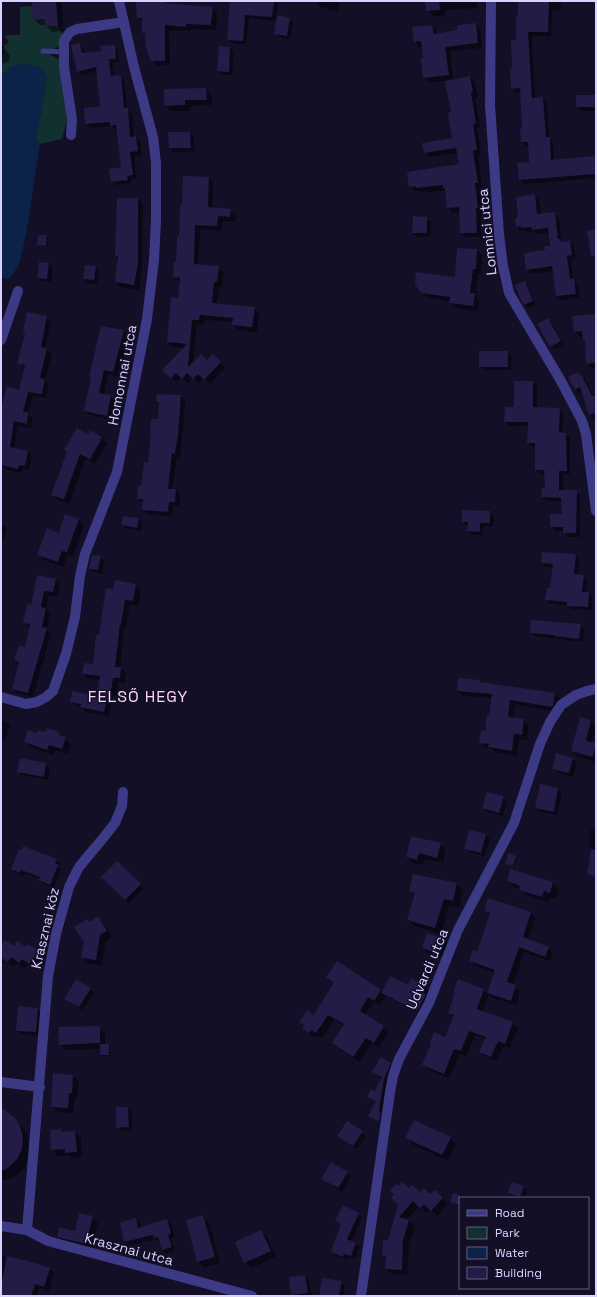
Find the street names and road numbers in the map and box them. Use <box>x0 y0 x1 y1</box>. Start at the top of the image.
street label: Lomnici utca <box>474 188 500 276</box>
street label: Homonnai utca <box>103 323 141 427</box>
street label: Krasznai köz <box>27 886 63 970</box>
street label: Udvardi utca <box>402 926 452 1012</box>
street label: Krasznai utca <box>83 1229 175 1269</box>

